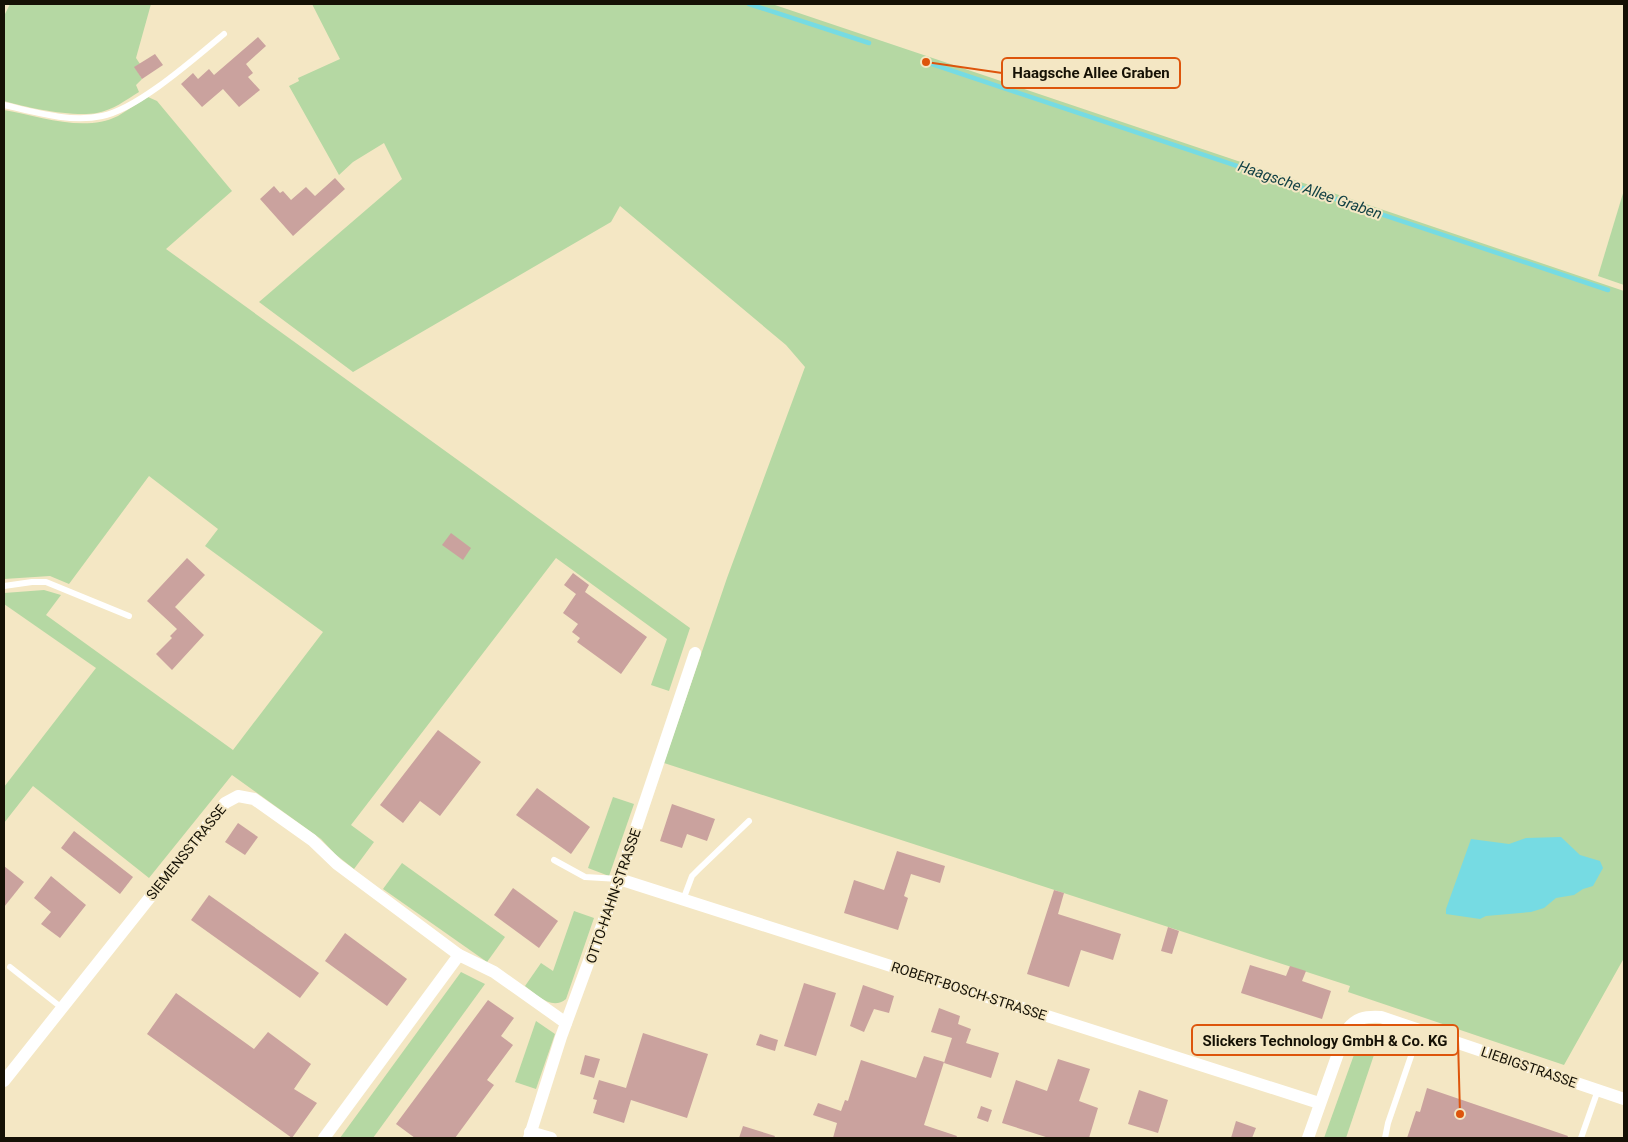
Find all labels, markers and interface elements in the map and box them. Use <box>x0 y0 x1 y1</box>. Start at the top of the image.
callout: Haagsche Allee Graben <box>1002 58 1180 88</box>
text: Haagsche Allee Graben <box>1012 64 1170 82</box>
water label: Haagsche Allee Graben <box>1236 157 1384 223</box>
street label: SIEMENSSTRASSE <box>143 801 229 903</box>
street label: OTTO-HAHN-STRASSE <box>582 826 644 966</box>
street label: ROBERT-BOSCH-STRASSE <box>889 958 1049 1024</box>
callout: Slickers Technology GmbH & Co. KG <box>1192 1025 1458 1055</box>
text: Slickers Technology GmbH & Co. KG <box>1202 1032 1448 1050</box>
street label: LIEBIGSTRASSE <box>1479 1043 1579 1091</box>

